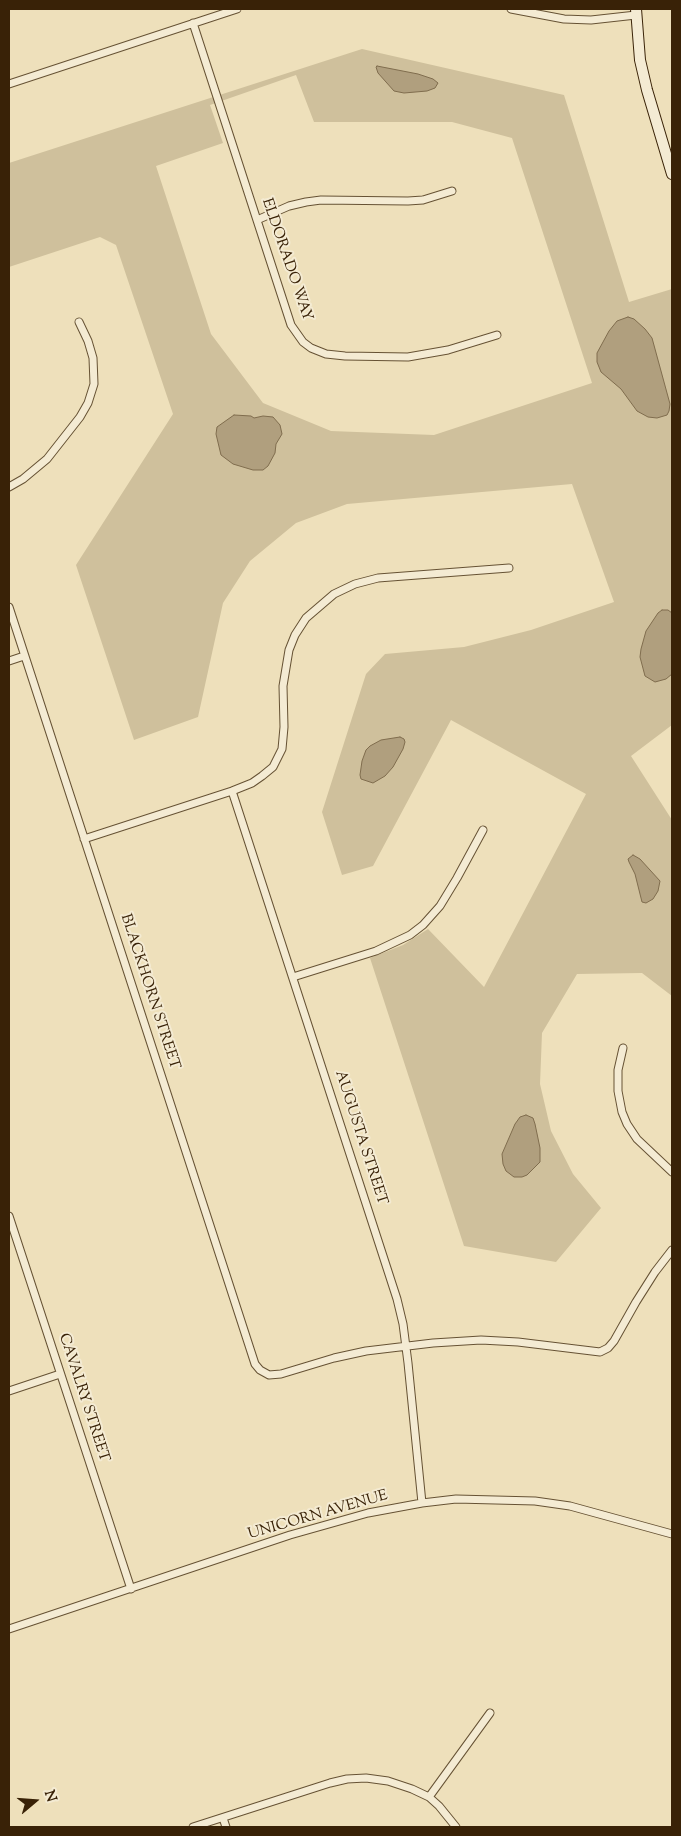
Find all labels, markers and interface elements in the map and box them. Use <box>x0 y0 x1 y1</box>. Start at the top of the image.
street label: ELDORADO WAY <box>257 196 315 324</box>
street label: BLACKHORN STREET <box>115 912 183 1072</box>
street label: AUGUSTA STREET <box>330 1068 390 1208</box>
street label: CAVALRY STREET <box>54 1331 112 1465</box>
street label: UNICORN AVENUE <box>246 1487 390 1545</box>
north arrow <box>10 1776 60 1826</box>
text: N <box>38 1788 61 1805</box>

